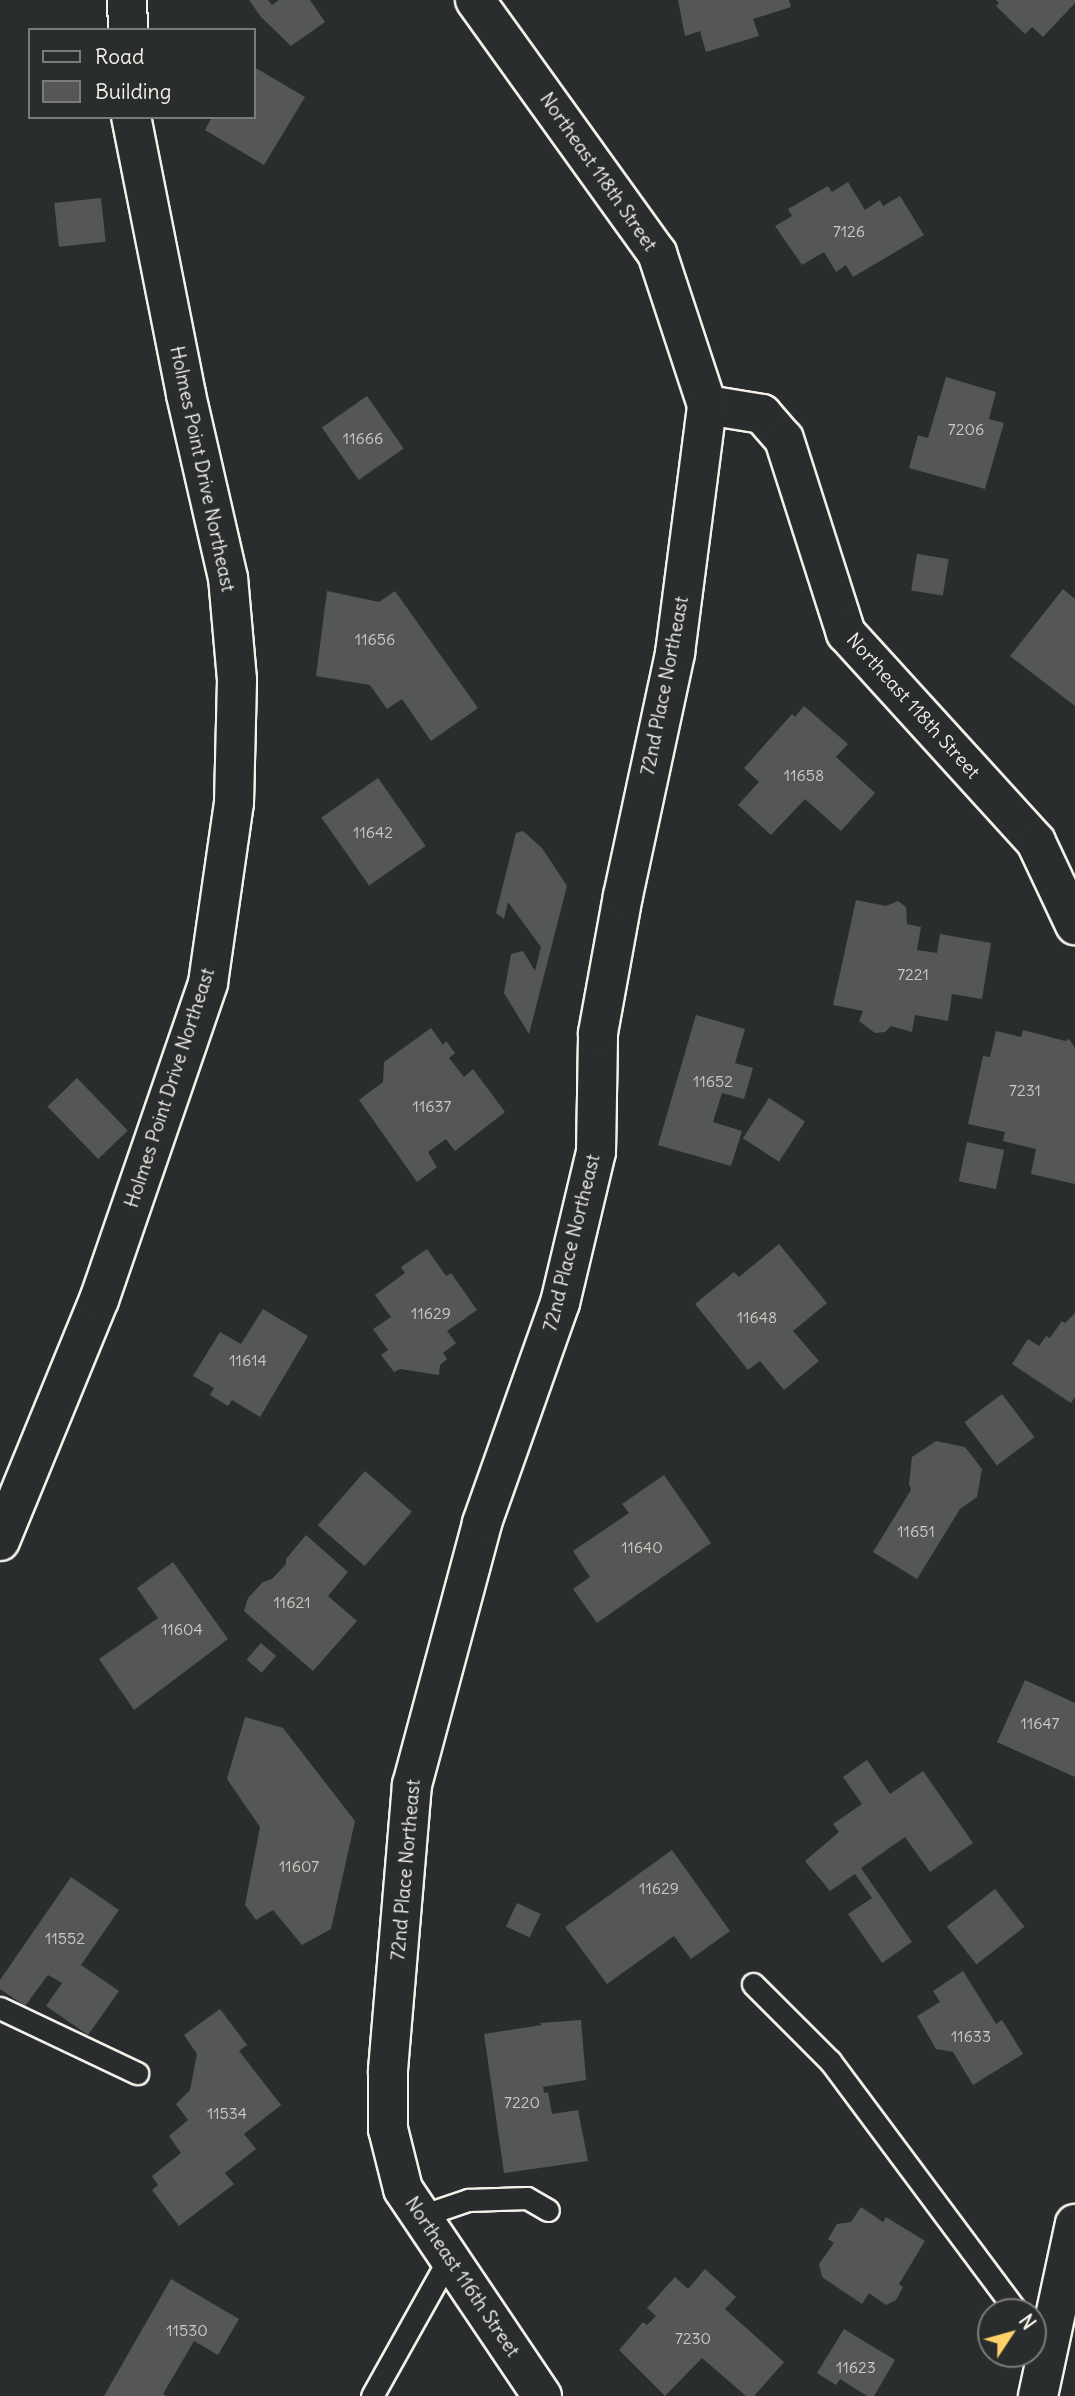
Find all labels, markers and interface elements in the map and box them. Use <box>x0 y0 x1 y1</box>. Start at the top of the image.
legend <box>28 28 256 119</box>
text: Road <box>95 43 144 70</box>
text: Building <box>95 78 171 105</box>
street label: Northeast 118th Street <box>535 88 661 256</box>
house number: 7126 <box>833 221 865 241</box>
street label: Holmes Point Drive Northeast <box>165 344 239 594</box>
house number: 7206 <box>948 419 984 439</box>
house number: 11666 <box>343 428 383 448</box>
street label: 72nd Place Northeast <box>636 595 694 777</box>
house number: 11656 <box>355 629 395 649</box>
street label: Northeast 118th Street <box>842 629 984 783</box>
house number: 11658 <box>784 765 824 785</box>
house number: 11642 <box>353 822 393 842</box>
house number: 7221 <box>897 964 929 984</box>
street label: Holmes Point Drive Northeast <box>120 965 220 1211</box>
house number: 11652 <box>693 1071 733 1091</box>
house number: 7231 <box>1009 1080 1041 1100</box>
house number: 11637 <box>413 1096 451 1116</box>
street label: 72nd Place Northeast <box>539 1152 605 1334</box>
house number: 11629 <box>411 1303 451 1323</box>
house number: 11648 <box>737 1307 777 1327</box>
house number: 11614 <box>229 1350 267 1370</box>
house number: 11651 <box>897 1521 935 1541</box>
house number: 11640 <box>621 1537 663 1557</box>
house number: 11621 <box>273 1592 311 1612</box>
house number: 11604 <box>161 1619 203 1639</box>
house number: 11647 <box>1021 1713 1059 1733</box>
street label: 72nd Place Northeast <box>387 1778 425 1962</box>
house number: 11607 <box>279 1856 319 1876</box>
house number: 11629 <box>639 1878 679 1898</box>
house number: 11552 <box>45 1928 85 1948</box>
house number: 11633 <box>951 2026 991 2046</box>
house number: 7220 <box>504 2092 540 2112</box>
house number: 11534 <box>207 2103 247 2123</box>
street label: Northeast 116th Street <box>400 2193 524 2361</box>
north arrow <box>977 2298 1047 2368</box>
text: N <box>1014 2309 1041 2334</box>
house number: 11530 <box>166 2320 208 2340</box>
house number: 7230 <box>675 2328 711 2348</box>
house number: 11623 <box>836 2357 876 2377</box>

